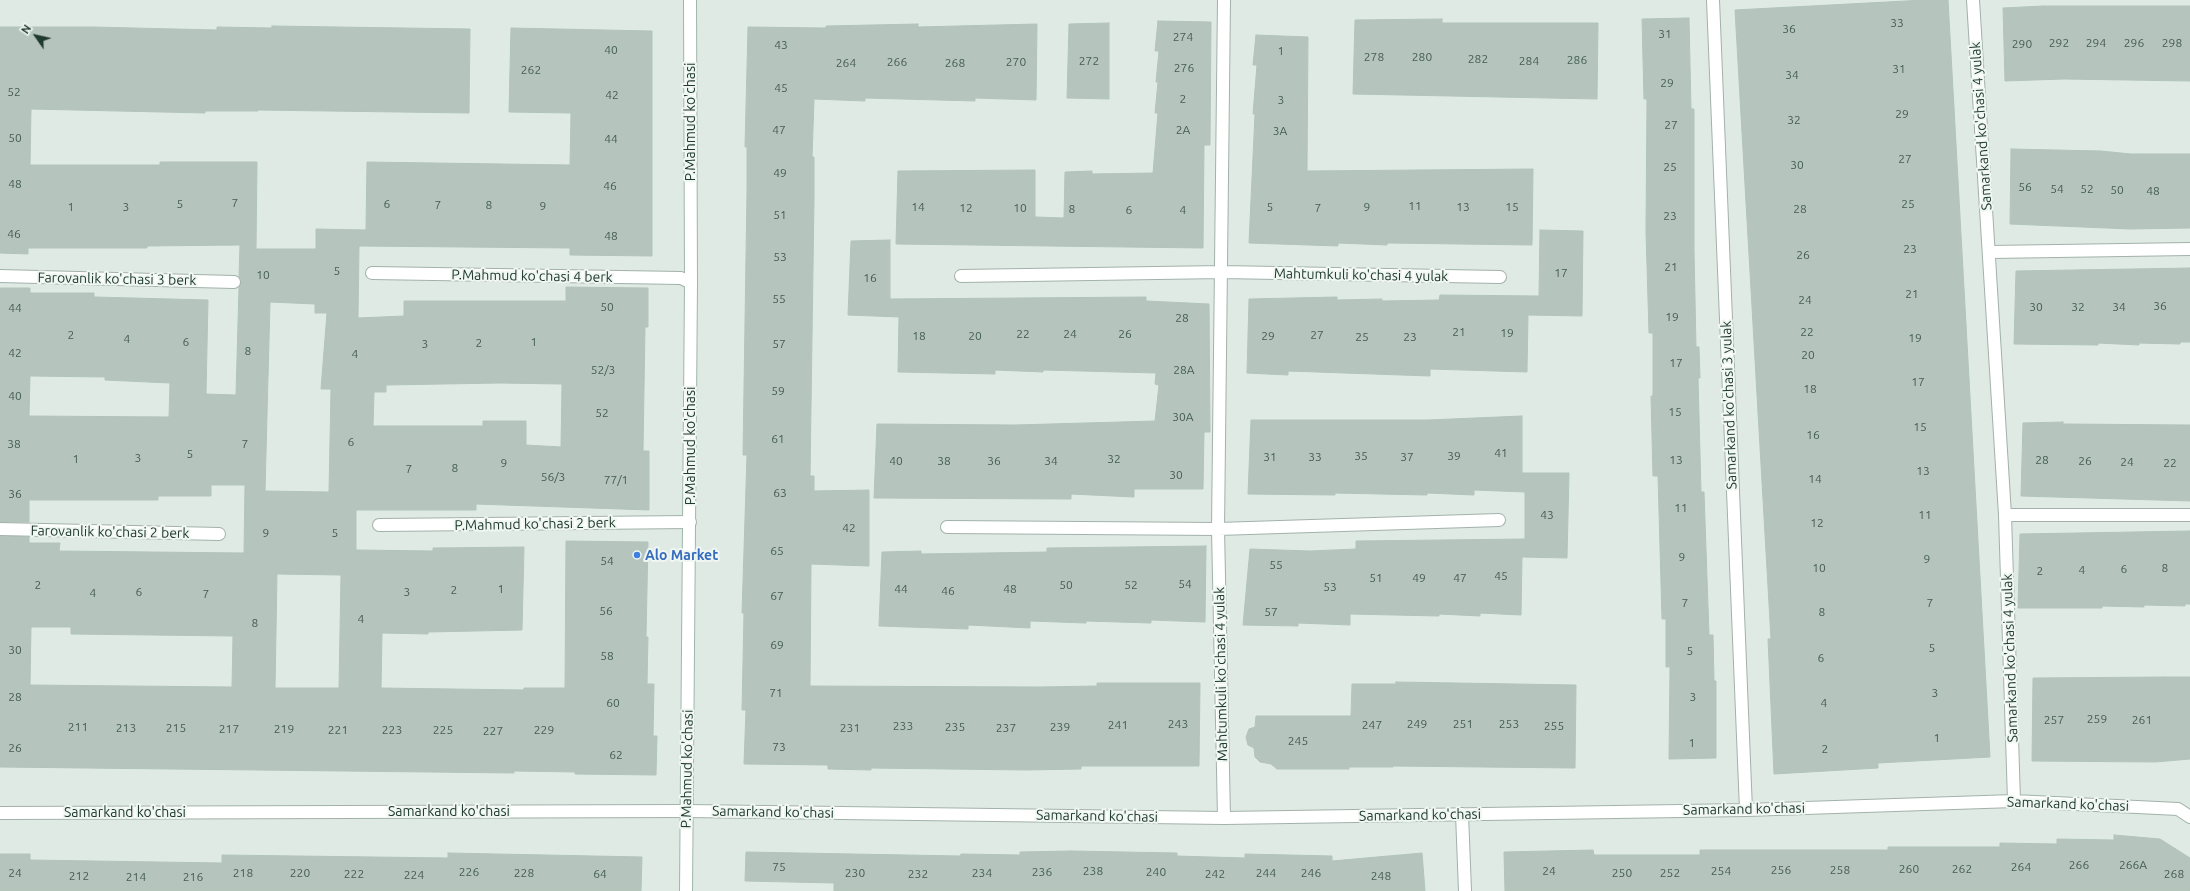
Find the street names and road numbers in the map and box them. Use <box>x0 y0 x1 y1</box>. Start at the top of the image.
street label: Samarkand ko'chasi 4 yulak <box>1967 41 1995 211</box>
street label: P.Mahmud ko'chasi <box>682 63 698 181</box>
street label: Mahtumkuli ko'chasi 4 yulak <box>1274 265 1448 285</box>
street label: P.Mahmud ko'chasi 4 berk <box>451 266 613 286</box>
street label: Farovanlik ko'chasi 3 berk <box>38 269 196 289</box>
street label: Samarkand ko'chasi 3 yulak <box>1718 320 1740 490</box>
street label: P.Mahmud ko'chasi <box>682 387 698 505</box>
street label: P.Mahmud ko'chasi 2 berk <box>454 514 616 534</box>
street label: Farovanlik ko'chasi 2 berk <box>31 522 189 542</box>
street label: Samarkand ko'chasi 4 yulak <box>1999 573 2021 743</box>
street label: Mahtumkuli ko'chasi 4 yulak <box>1211 587 1231 761</box>
street label: P.Mahmud ko'chasi <box>678 709 696 829</box>
street label: Samarkand ko'chasi <box>2007 793 2129 815</box>
street label: Samarkand ko'chasi <box>1683 800 1805 818</box>
street label: Samarkand ko'chasi <box>388 803 510 819</box>
street label: Samarkand ko'chasi <box>712 803 834 821</box>
street label: Samarkand ko'chasi <box>64 804 186 820</box>
street label: Samarkand ko'chasi <box>1359 806 1481 824</box>
street label: Samarkand ko'chasi <box>1036 807 1158 825</box>

